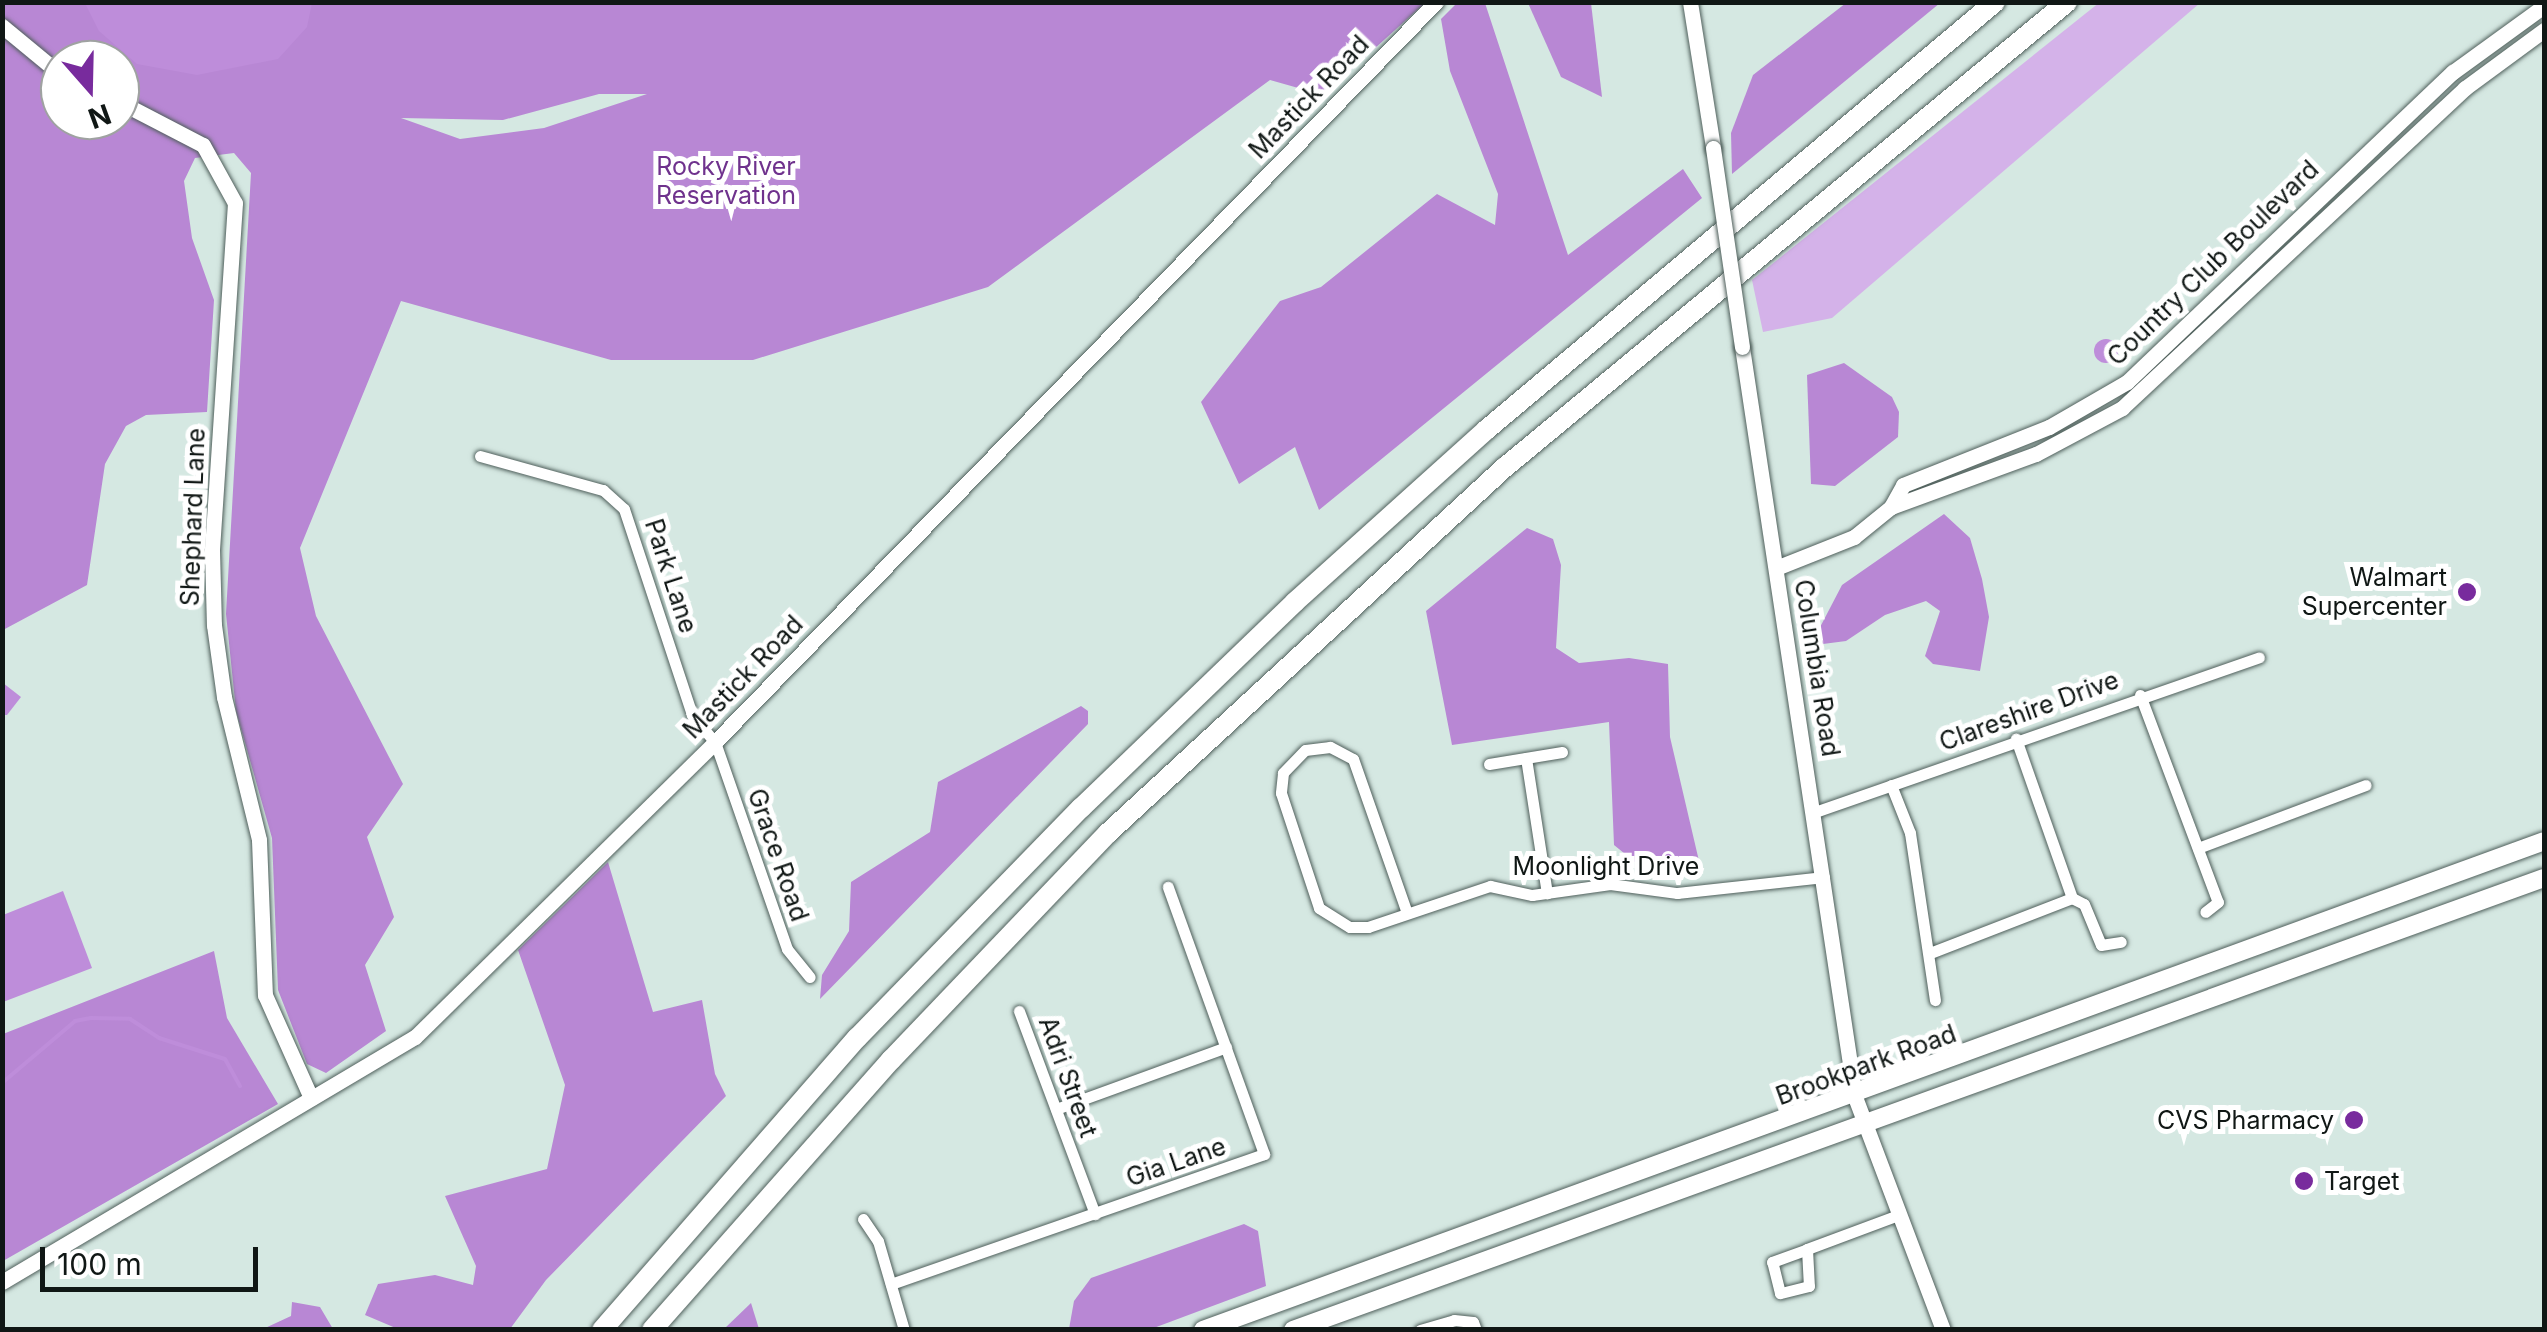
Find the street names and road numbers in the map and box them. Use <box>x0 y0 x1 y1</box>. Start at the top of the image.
street label: Mastick Road <box>1243 29 1375 165</box>
street label: Country Club Boulevard <box>2101 154 2325 372</box>
street label: Shephard Lane <box>175 427 211 607</box>
street label: Park Lane <box>638 515 704 637</box>
street label: Columbia Road <box>1788 577 1846 759</box>
street label: Mastick Road <box>677 609 809 745</box>
street label: Clareshire Drive <box>1935 665 2123 757</box>
street label: Grace Road <box>741 785 815 925</box>
street label: Moonlight Drive <box>1513 851 1699 881</box>
street label: Adri Street <box>1032 1013 1104 1141</box>
street label: Brookpark Road <box>1772 1018 1960 1112</box>
street label: Gia Lane <box>1122 1131 1230 1193</box>

